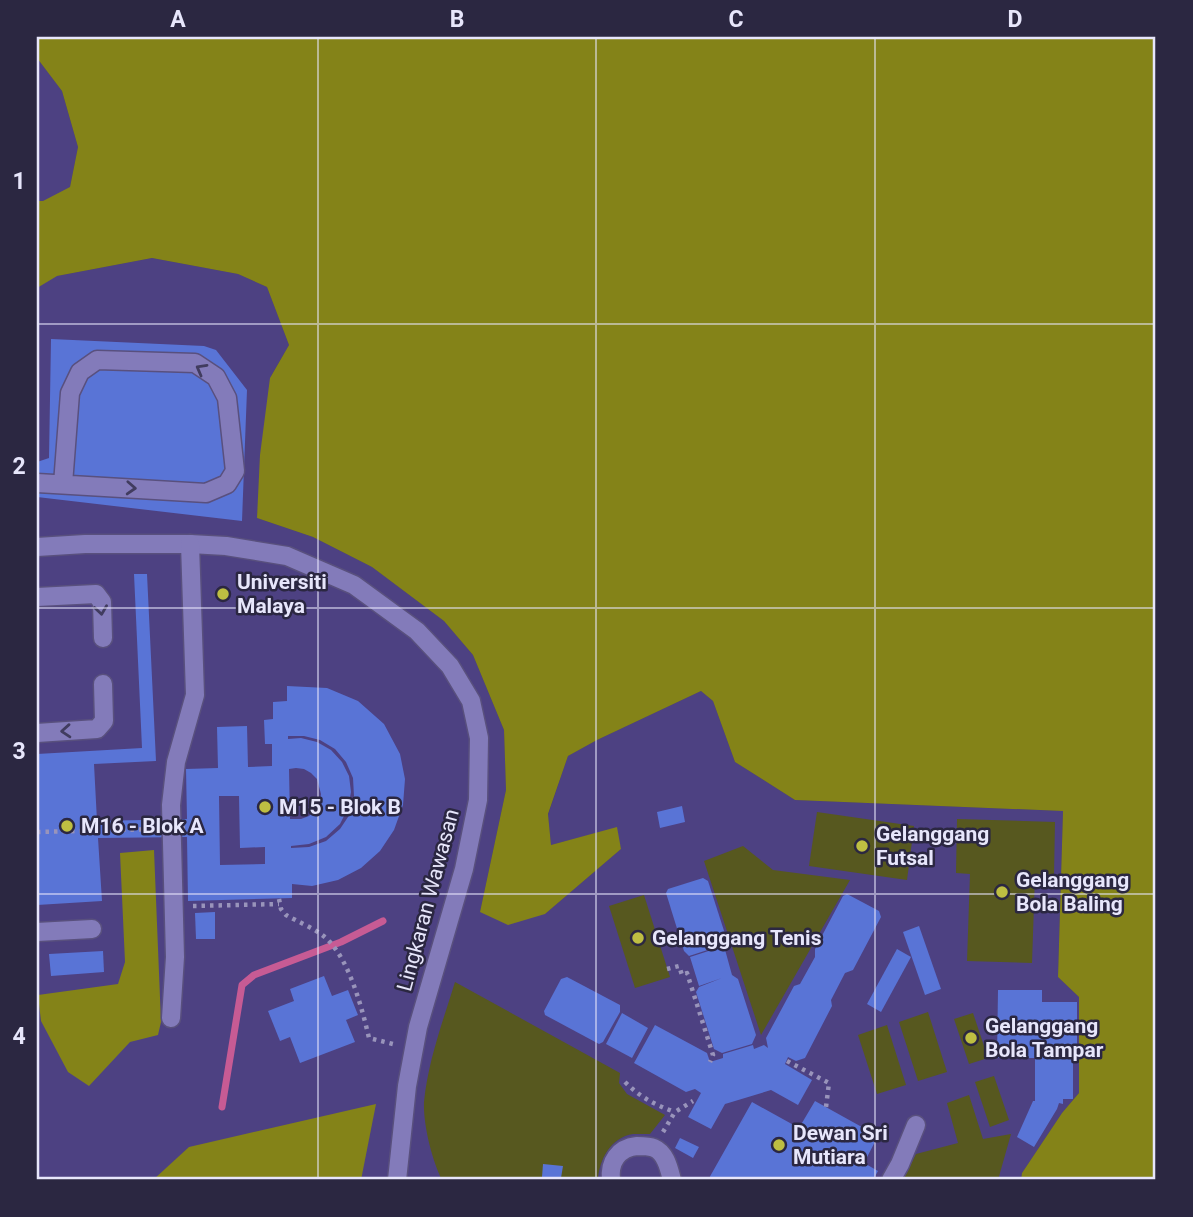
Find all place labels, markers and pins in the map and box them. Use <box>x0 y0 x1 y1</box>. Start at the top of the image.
place label: Universiti Malaya <box>237 570 327 618</box>
marker: Universiti Malaya <box>215 586 231 602</box>
place label: M15 - Blok B <box>279 795 401 819</box>
marker: M15 - Blok B <box>257 799 273 815</box>
place label: M16 - Blok A <box>81 814 204 838</box>
marker: M16 - Blok A <box>59 818 75 834</box>
place label: Gelanggang Futsal <box>876 822 989 870</box>
marker: Gelanggang Futsal <box>854 838 870 854</box>
place label: Gelanggang Bola Baling <box>1016 868 1129 916</box>
marker: Gelanggang Bola Baling <box>994 884 1010 900</box>
place label: Gelanggang Tenis <box>652 926 822 950</box>
marker: Gelanggang Tenis <box>630 930 646 946</box>
place label: Gelanggang Bola Tampar <box>985 1014 1104 1062</box>
marker: Gelanggang Bola Tampar <box>963 1030 979 1046</box>
place label: Dewan Sri Mutiara <box>793 1121 888 1169</box>
marker: Dewan Sri Mutiara <box>771 1137 787 1153</box>

